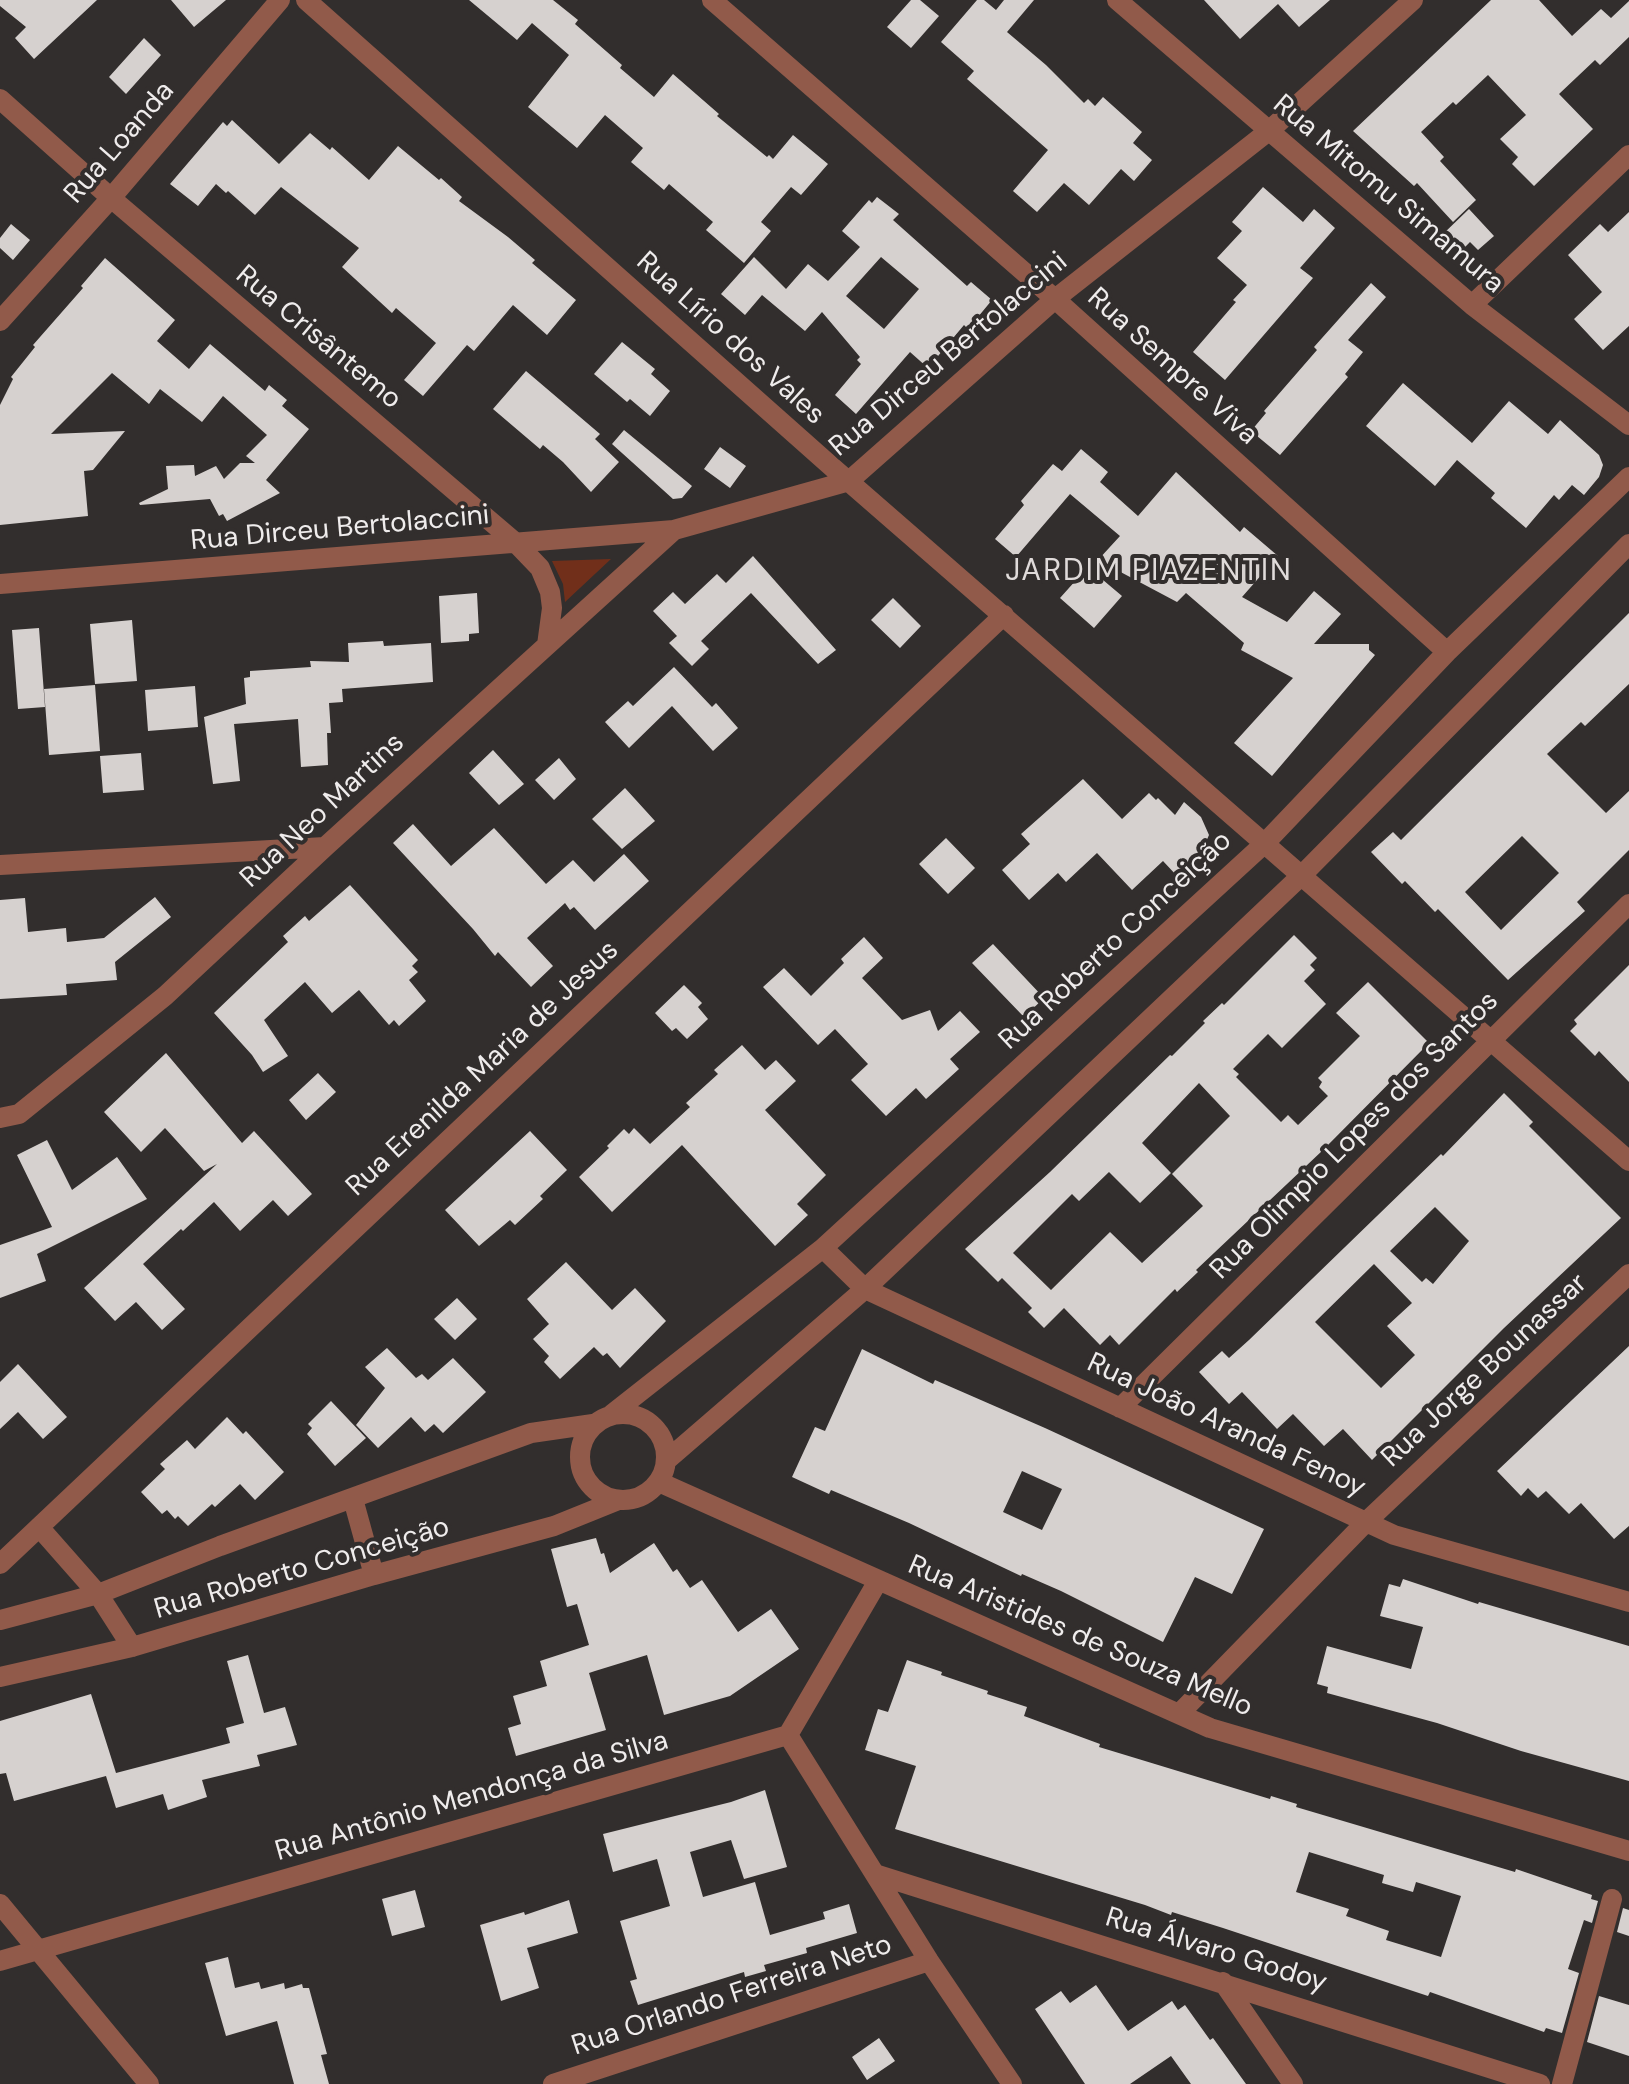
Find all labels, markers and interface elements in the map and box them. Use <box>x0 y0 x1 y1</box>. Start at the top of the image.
street label: Rua Loanda <box>58 75 182 211</box>
street label: Rua Mitomu Simamura <box>1266 89 1510 301</box>
street label: Rua Lírio dos Vales <box>629 246 831 432</box>
street label: Rua Dirceu Bertolaccini <box>823 246 1075 464</box>
street label: Rua Crisântemo <box>228 259 408 417</box>
street label: Rua Sempre Viva <box>1080 282 1264 452</box>
street label: Rua Dirceu Bertolaccini <box>189 499 491 559</box>
district label: JARDIM PIAZENTIN <box>1005 554 1293 590</box>
street label: Rua Neo Martins <box>234 727 412 895</box>
street label: Rua Roberto Conceição <box>993 825 1239 1057</box>
street label: Rua Erenilda Maria de Jesus <box>340 934 626 1204</box>
street label: Rua Olimpio Lopes dos Santos <box>1204 985 1506 1287</box>
street label: Rua Jorge Bounassar <box>1375 1267 1595 1475</box>
street label: Rua João Aranda Fenoy <box>1082 1347 1370 1505</box>
street label: Rua Roberto Conceição <box>151 1511 453 1627</box>
street label: Rua Aristides de Souza Mello <box>903 1549 1257 1725</box>
street label: Rua Antônio Mendonça da Silva <box>272 1725 672 1869</box>
street label: Rua Álvaro Godoy <box>1101 1901 1331 2001</box>
street label: Rua Orlando Ferreira Neto <box>568 1928 896 2064</box>

